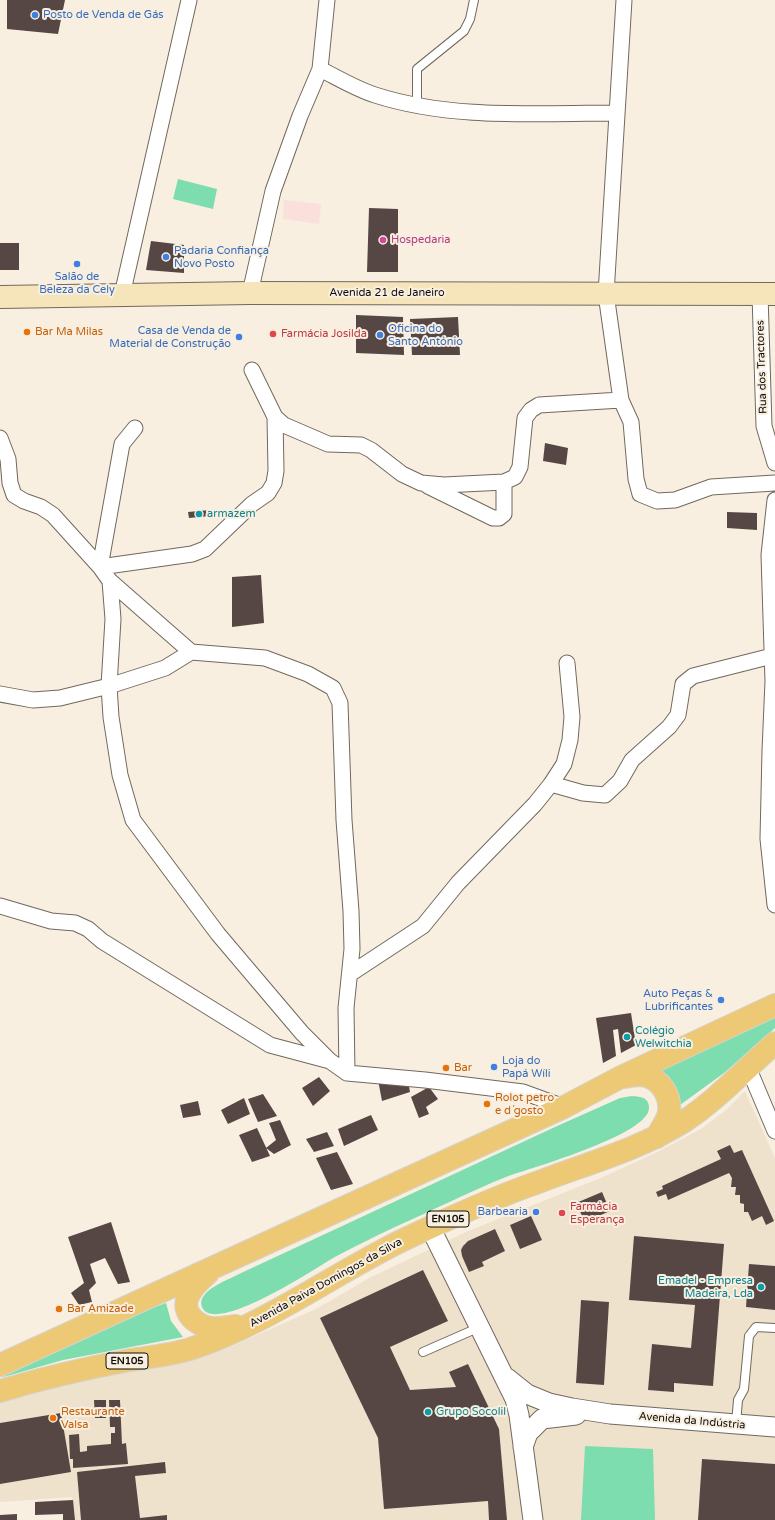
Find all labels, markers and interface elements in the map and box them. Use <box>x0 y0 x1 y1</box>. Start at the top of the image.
place label: Posto de Venda de Gás <box>43 8 164 22</box>
marker: Posto de Venda de Gás <box>30 10 40 20</box>
place label: Hospedaria <box>391 233 451 247</box>
marker: Hospedaria <box>378 235 388 245</box>
place label: Padaria Confiança Novo Posto <box>174 244 269 270</box>
marker: Padaria Confiança Novo Posto <box>161 252 171 262</box>
marker: Salão de Beleza da Cely <box>72 259 82 269</box>
place label: Salão de Beleza da Cely <box>39 270 115 296</box>
street label: Avenida 21 de Janeiro <box>329 286 445 300</box>
street label: Rua dos Tractores <box>754 320 770 414</box>
place label: Oficina do Santo António <box>388 322 463 348</box>
place label: Casa de Venda de Material de Construção <box>109 324 231 350</box>
place label: Bar Ma Milas <box>35 325 103 339</box>
marker: Bar Ma Milas <box>22 327 32 337</box>
place label: Farmácia Josilda <box>281 327 367 341</box>
marker: Farmácia Josilda <box>268 329 278 339</box>
marker: Oficina do Santo António <box>375 330 385 340</box>
marker: Casa de Venda de Material de Construção <box>234 332 244 342</box>
place label: armazem <box>207 507 255 521</box>
marker: armazem <box>194 509 204 519</box>
place label: Auto Peças & Lubrificantes <box>643 987 713 1013</box>
marker: Auto Peças & Lubrificantes <box>716 995 726 1005</box>
place label: Colégio Welwitchia <box>635 1024 692 1050</box>
marker: Colégio Welwitchia <box>622 1032 632 1042</box>
place label: Loja do Papá Wíli <box>502 1054 550 1080</box>
place label: Bar <box>454 1061 472 1075</box>
marker: Loja do Papá Wíli <box>489 1062 499 1072</box>
marker: Bar <box>441 1063 451 1073</box>
place label: Rolot petro e d´gosto <box>495 1091 554 1117</box>
marker: Rolot petro e d´gosto <box>482 1099 492 1109</box>
place label: Farmácia Esperança <box>570 1200 625 1226</box>
place label: Barbearia <box>477 1205 528 1219</box>
marker: Barbearia <box>531 1207 541 1217</box>
marker: Farmácia Esperança <box>557 1208 567 1218</box>
road number: EN105 <box>427 1211 469 1227</box>
street label: Avenida Paiva Domingos da Silva <box>248 1235 404 1331</box>
place label: Emadel - Empresa Madeira, Lda <box>658 1274 753 1300</box>
marker: Emadel - Empresa Madeira, Lda <box>756 1282 766 1292</box>
place label: Bar Amizade <box>67 1302 134 1316</box>
marker: Bar Amizade <box>54 1304 64 1314</box>
road number: EN105 <box>106 1353 148 1369</box>
place label: Restaurante Valsa <box>61 1405 125 1431</box>
place label: Grupo Socolil <box>436 1405 506 1419</box>
marker: Grupo Socolil <box>423 1407 433 1417</box>
street label: Avenida da Indústria <box>638 1410 746 1432</box>
marker: Restaurante Valsa <box>48 1413 58 1423</box>

